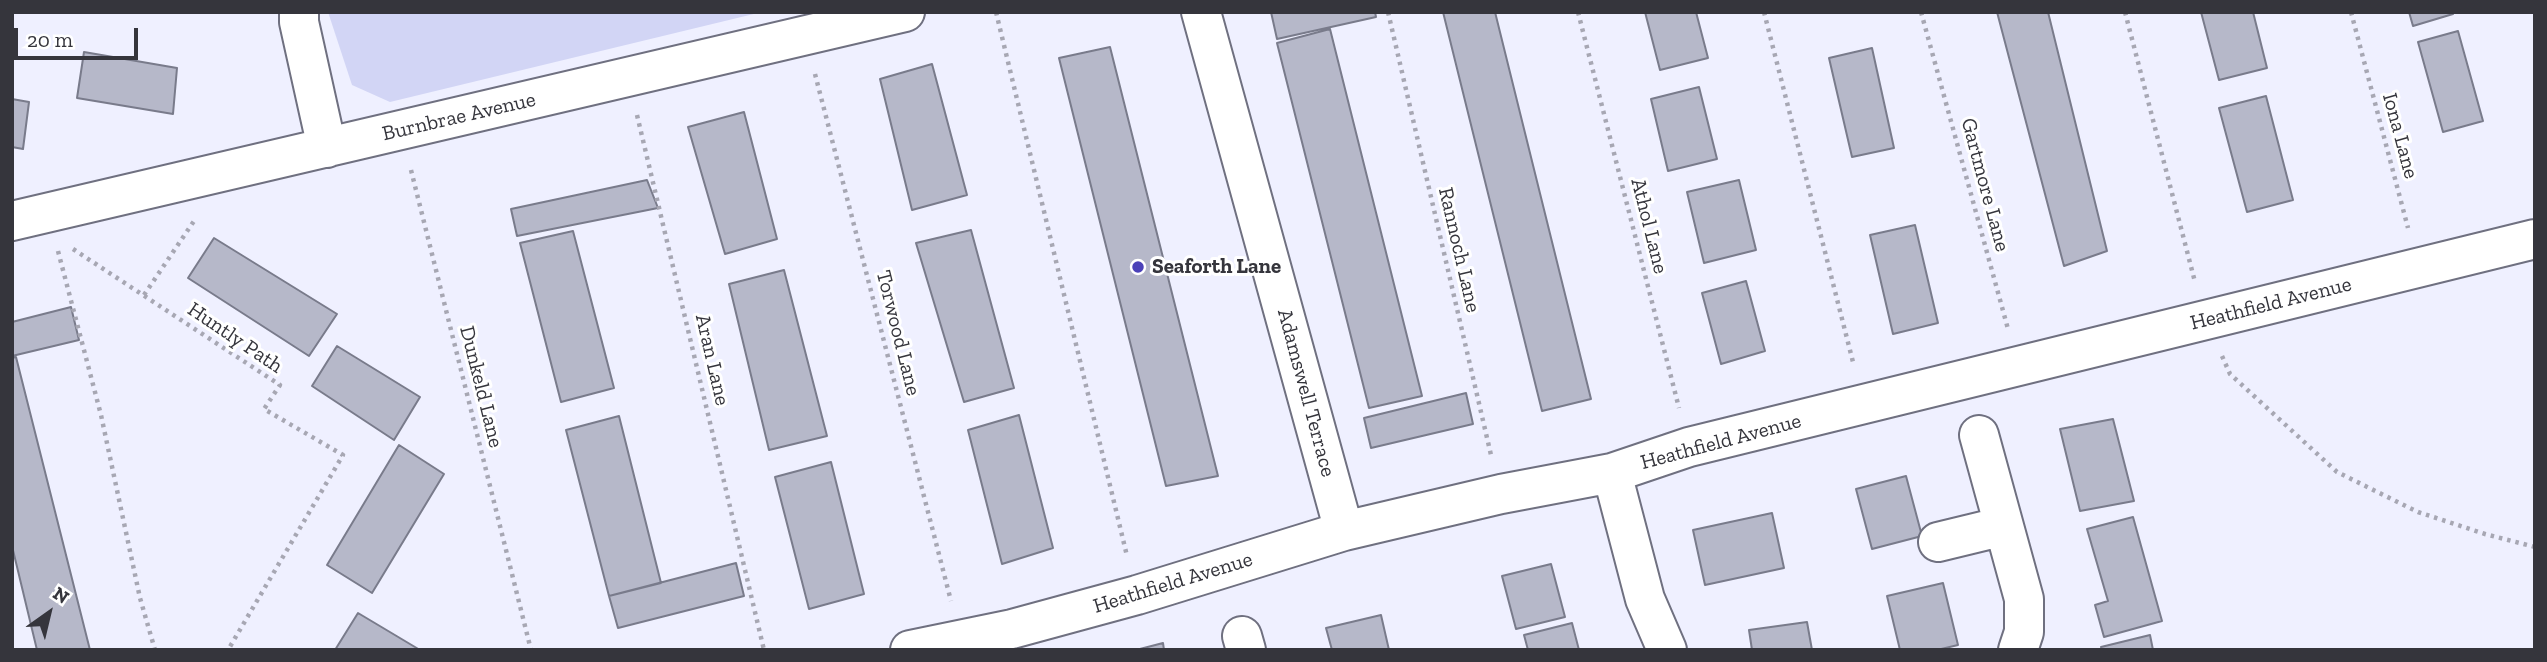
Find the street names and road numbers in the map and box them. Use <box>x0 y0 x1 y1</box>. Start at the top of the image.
street label: Burnbrae Avenue <box>380 87 538 147</box>
street label: Iona Lane <box>2377 90 2423 182</box>
street label: Gartmore Lane <box>1955 116 2015 254</box>
street label: Athol Lane <box>1625 176 1673 276</box>
street label: Rannoch Lane <box>1432 185 1486 315</box>
street label: Torwood Lane <box>870 268 926 398</box>
street label: Heathfield Avenue <box>2188 272 2354 336</box>
street label: Huntly Path <box>183 297 287 379</box>
street label: Adamswell Terrace <box>1271 306 1341 480</box>
street label: Aran Lane <box>689 312 735 408</box>
street label: Dunkeld Lane <box>454 324 508 450</box>
street label: Heathfield Avenue <box>1638 408 1804 476</box>
street label: Heathfield Avenue <box>1090 547 1256 619</box>

